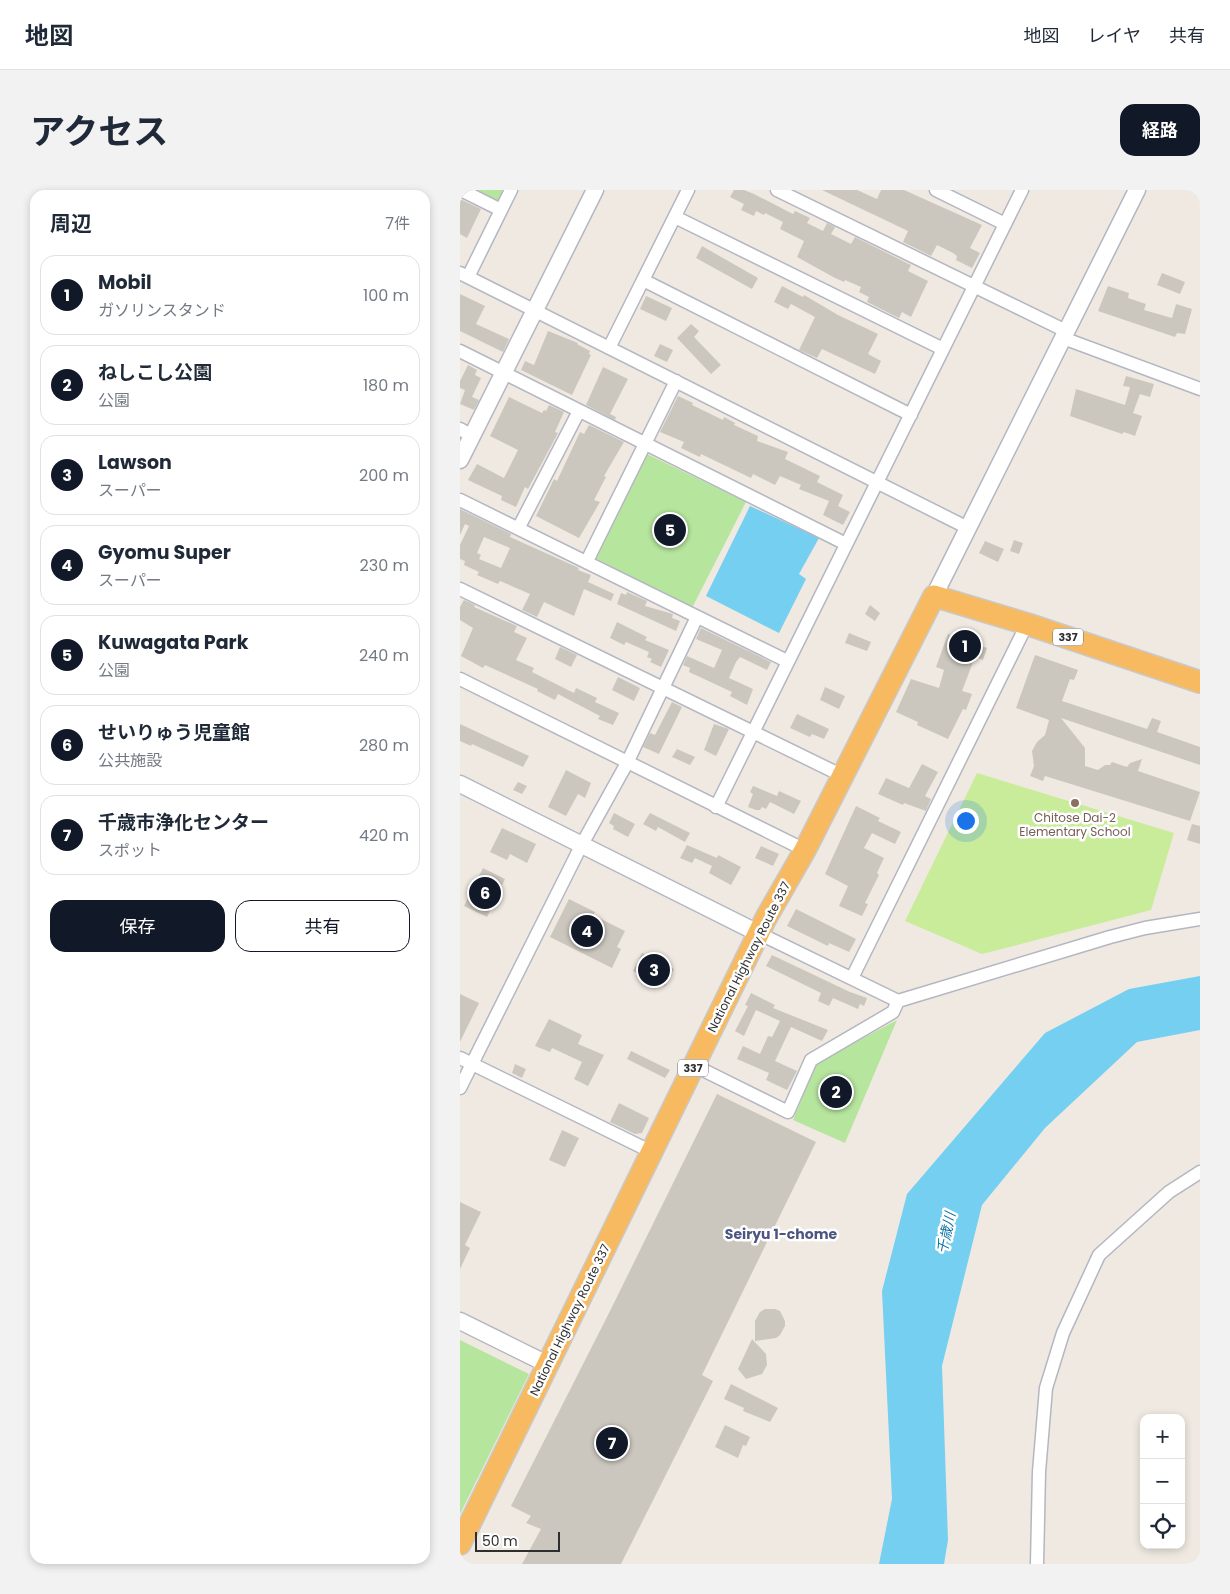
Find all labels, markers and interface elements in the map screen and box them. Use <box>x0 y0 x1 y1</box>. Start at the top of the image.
text: 地図 <box>25 19 73 52</box>
text: 地図 <box>1024 23 1060 48</box>
text: レイヤ <box>1088 23 1141 48</box>
text: 共有 <box>1169 23 1205 48</box>
button: 経路 <box>1120 104 1200 156</box>
text: アクセス <box>30 107 168 156</box>
text: 周辺 <box>50 209 92 238</box>
text: 7件 <box>385 212 410 235</box>
text: Mobil <box>98 269 152 296</box>
text: 1 <box>64 284 70 307</box>
text: 100 m <box>363 284 409 307</box>
text: ガソリンスタンド <box>98 299 226 322</box>
text: ねしこし公園 <box>98 359 212 386</box>
text: 2 <box>62 374 72 397</box>
text: 180 m <box>363 374 409 397</box>
text: 公園 <box>98 389 130 412</box>
text: Lawson <box>98 449 172 476</box>
text: 3 <box>62 464 72 487</box>
text: 200 m <box>359 464 409 487</box>
text: スーパー <box>98 479 162 502</box>
pin: 5 <box>654 511 686 549</box>
text: Gyomu Super <box>98 539 231 566</box>
text: 4 <box>62 554 72 577</box>
text: 230 m <box>360 554 409 577</box>
text: スーパー <box>98 569 162 592</box>
pin: 1 <box>949 627 981 665</box>
road number: 337 <box>1053 628 1083 646</box>
text: Kuwagata Park <box>98 629 248 656</box>
text: 5 <box>62 644 72 667</box>
text: 240 m <box>359 644 409 667</box>
text: 公園 <box>98 659 130 682</box>
text: せいりゅう児童館 <box>98 719 250 746</box>
text: 6 <box>62 734 72 757</box>
text: 280 m <box>359 734 409 757</box>
text: 公共施設 <box>98 749 162 772</box>
marker: Chitose Dai-2 Elementary School <box>1069 797 1081 809</box>
your location <box>953 808 979 834</box>
text: 千歳市浄化センター <box>98 809 269 836</box>
place label: Chitose Dai-2 Elementary School <box>1019 809 1131 840</box>
text: 7 <box>63 824 71 847</box>
text: 420 m <box>359 824 409 847</box>
text: スポット <box>98 839 162 862</box>
pin: 6 <box>469 874 501 912</box>
street label: National Highway Route 337 <box>703 878 794 1035</box>
button: 保存 <box>50 900 225 952</box>
button: 共有 <box>235 900 410 952</box>
pin: 4 <box>571 912 603 950</box>
pin: 3 <box>638 951 670 989</box>
road number: 337 <box>678 1060 708 1076</box>
pin: 2 <box>820 1073 852 1111</box>
water label: 千歳川 <box>932 1208 961 1256</box>
district label: Seiryu 1-chome <box>725 1224 838 1244</box>
street label: National Highway Route 337 <box>525 1241 614 1398</box>
map controls <box>1140 1414 1185 1549</box>
button: + <box>1140 1414 1185 1459</box>
pin: 7 <box>596 1424 628 1462</box>
button: − <box>1140 1459 1185 1504</box>
button: locate <box>1140 1504 1185 1549</box>
scale bar <box>475 1529 560 1552</box>
text: 50 m <box>482 1531 518 1551</box>

